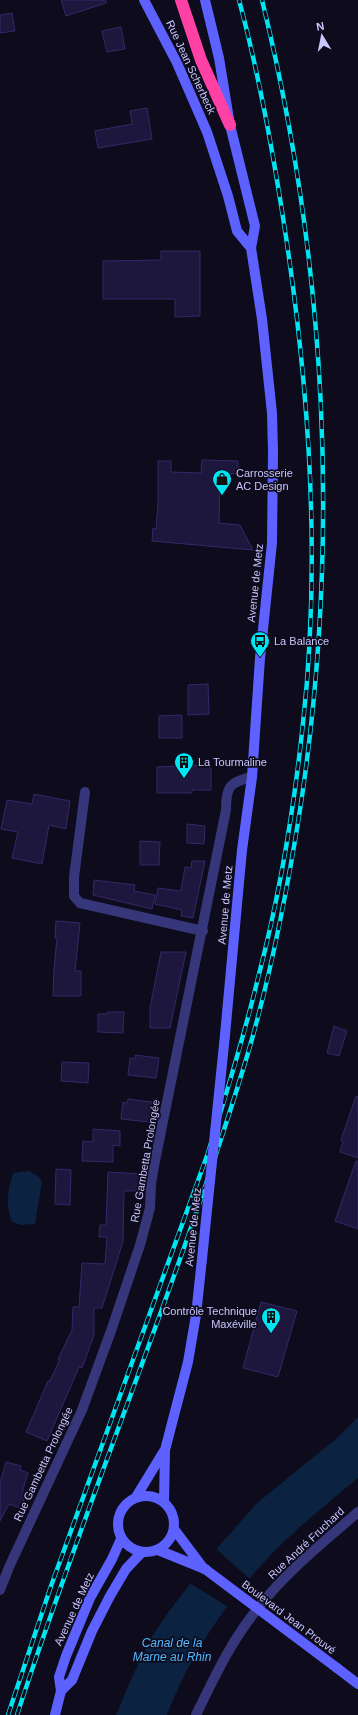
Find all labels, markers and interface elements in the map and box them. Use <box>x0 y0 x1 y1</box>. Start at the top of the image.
north arrow <box>302 16 342 56</box>
street label: Rue Jean Scherbeck <box>164 18 218 116</box>
text: N <box>315 20 325 33</box>
place label: Carrosserie AC Design <box>236 467 293 492</box>
shop icon: Carrosserie AC Design <box>211 468 233 496</box>
street label: Avenue de Metz <box>245 543 265 623</box>
bus stop icon: La Balance <box>249 630 271 658</box>
place label: La Balance <box>274 635 329 647</box>
building icon: La Tourmaline <box>173 751 195 779</box>
place label: La Tourmaline <box>198 756 267 768</box>
street label: Avenue de Metz <box>216 865 234 945</box>
street label: Rue Gambetta Prolongée <box>128 1099 162 1223</box>
street label: Avenue de Metz <box>183 1187 203 1267</box>
place label: Contrôle Technique Maxéville <box>162 1305 257 1330</box>
building icon: Contrôle Technique Maxéville <box>260 1306 282 1334</box>
street label: Rue Gambetta Prolongée <box>11 1405 75 1523</box>
street label: Rue André Fruchard <box>266 1505 346 1581</box>
street label: Avenue de Metz <box>52 1571 96 1647</box>
street label: Boulevard Jean Prouvé <box>240 1578 338 1656</box>
water label: Canal de la Marne au Rhin <box>133 1636 212 1664</box>

